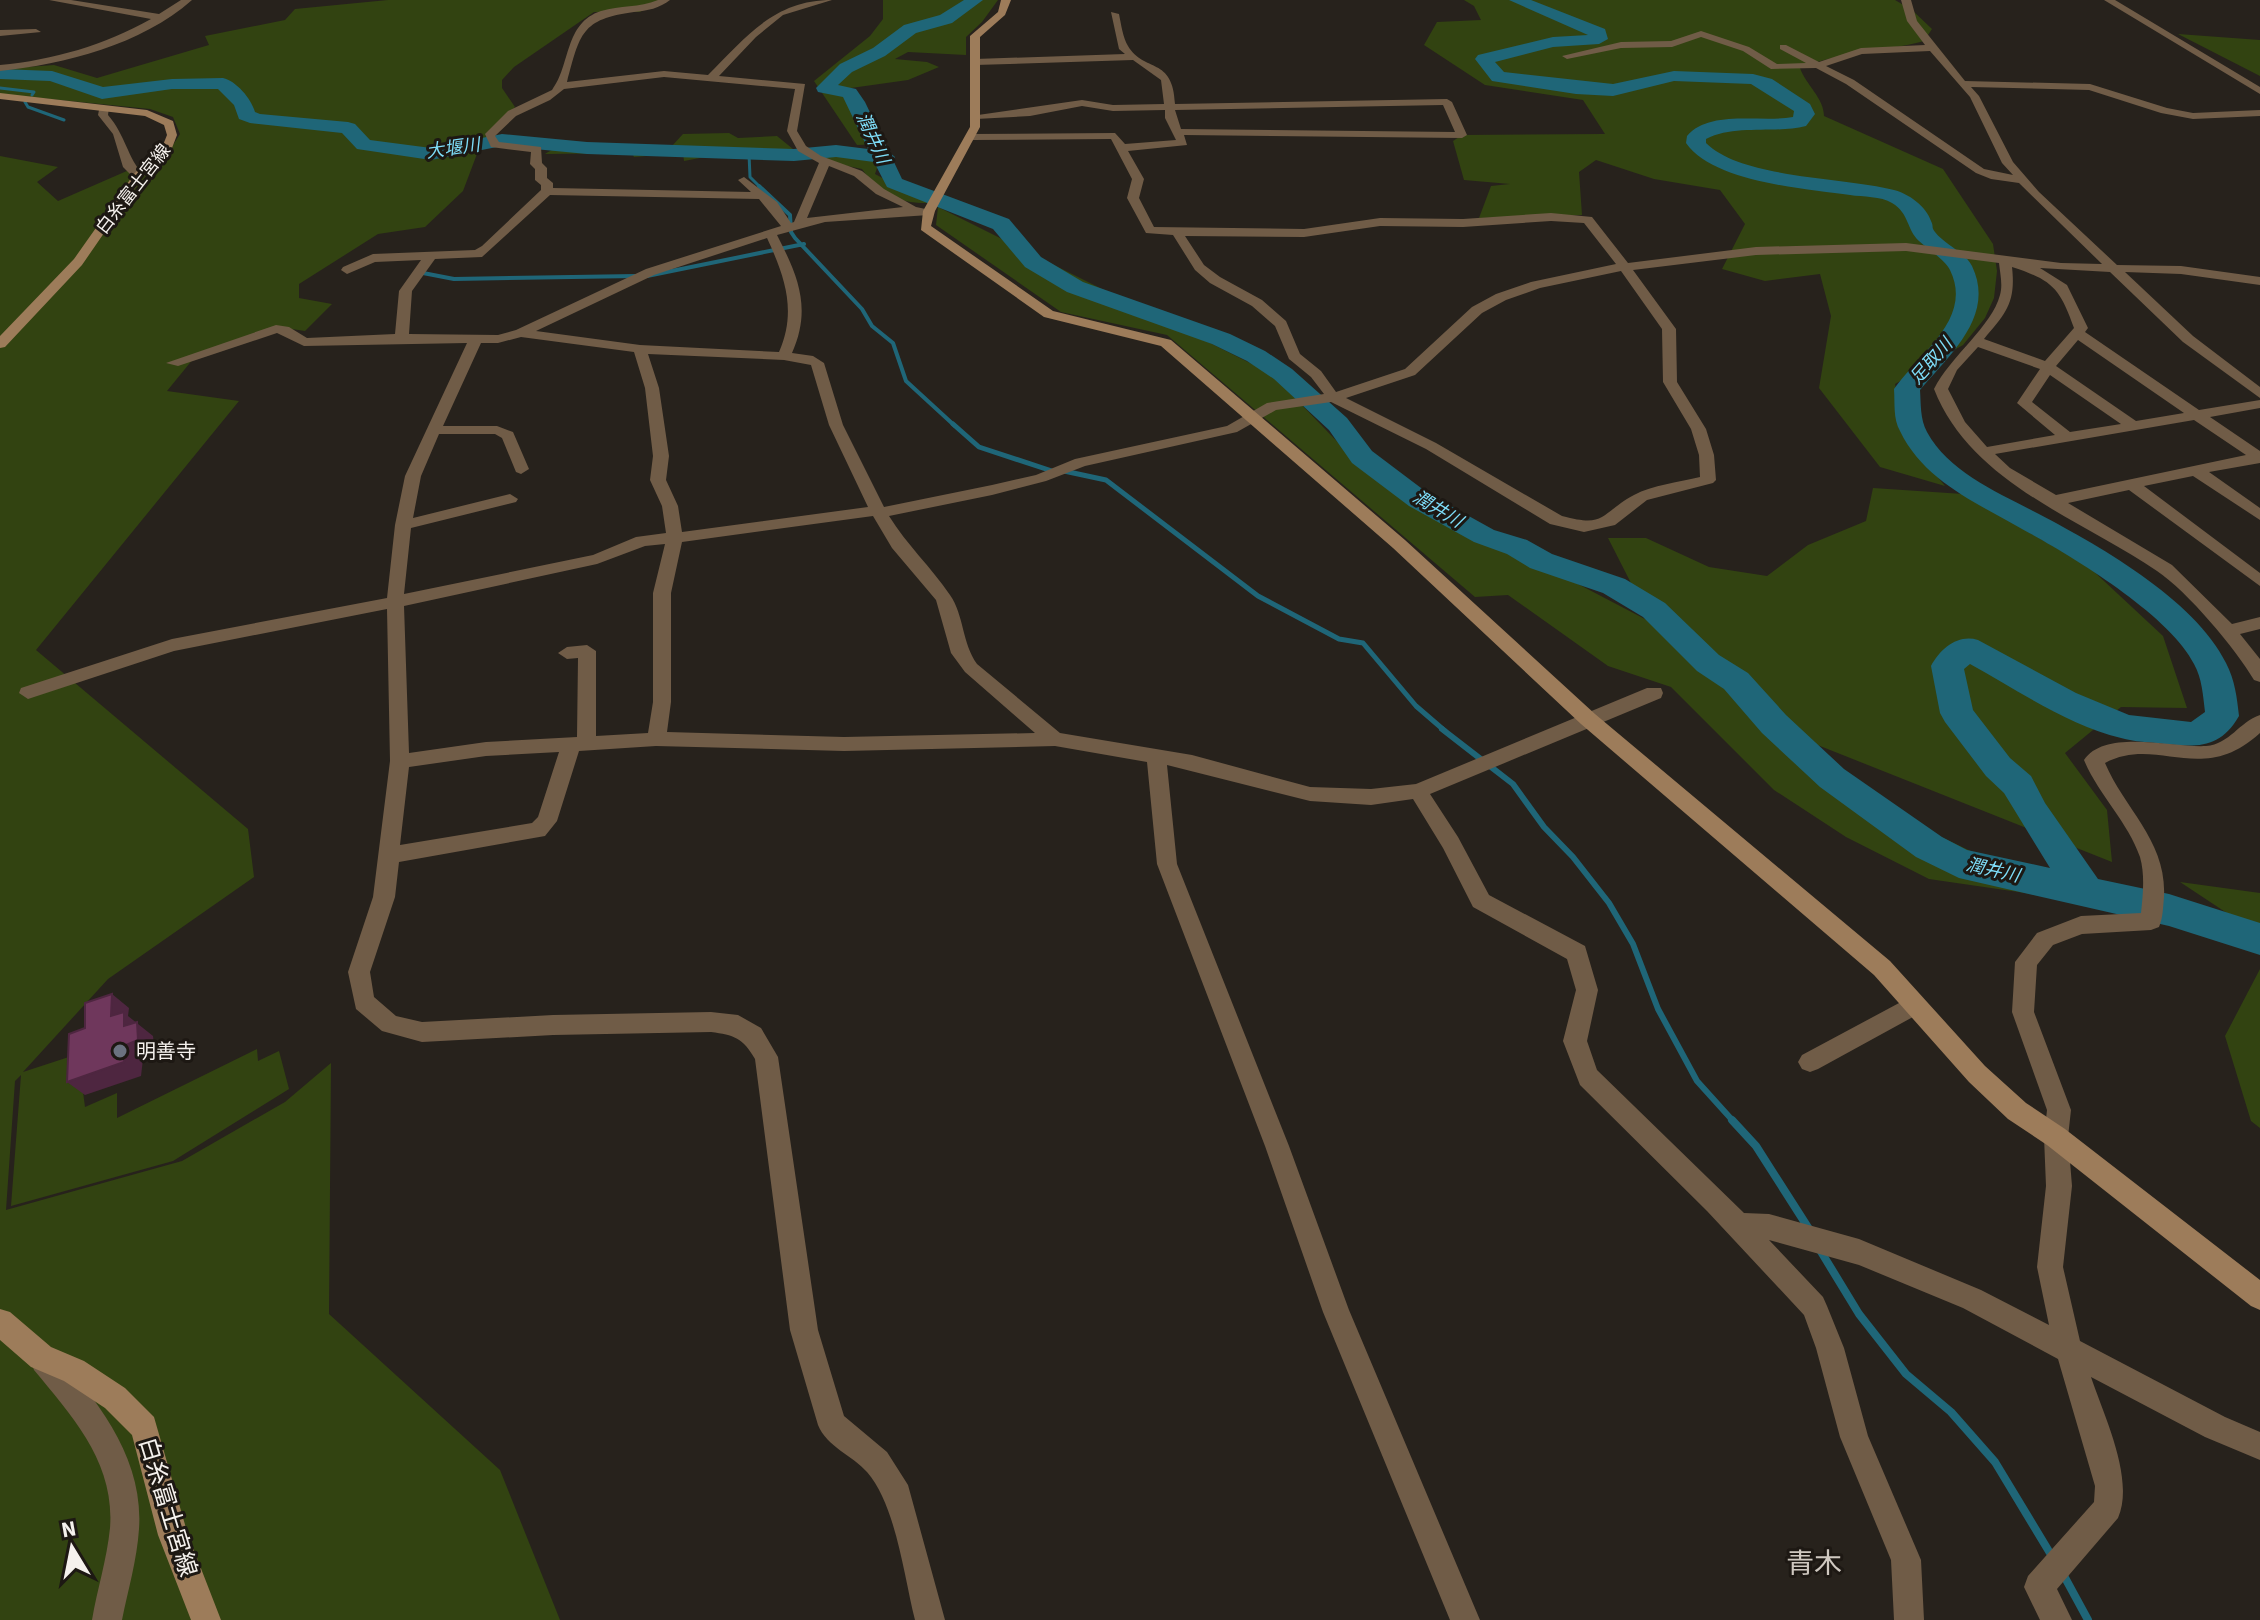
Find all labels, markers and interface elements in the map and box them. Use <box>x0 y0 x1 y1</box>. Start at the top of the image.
water label: 潤井川 <box>850 108 896 170</box>
water label: 大堰川 <box>425 132 484 165</box>
street label: 白糸富士宮線 <box>90 139 176 240</box>
water label: 足取川 <box>1904 331 1960 390</box>
water label: 潤井川 <box>1408 485 1469 535</box>
water label: 潤井川 <box>1964 852 2024 889</box>
place label: 明善寺 <box>136 1038 196 1066</box>
marker: 明善寺 <box>111 1042 129 1060</box>
street label: 白糸富士宮線 <box>130 1433 205 1581</box>
north arrow <box>32 1508 112 1588</box>
text: N <box>59 1512 79 1546</box>
district label: 青木 <box>1786 1544 1842 1584</box>

